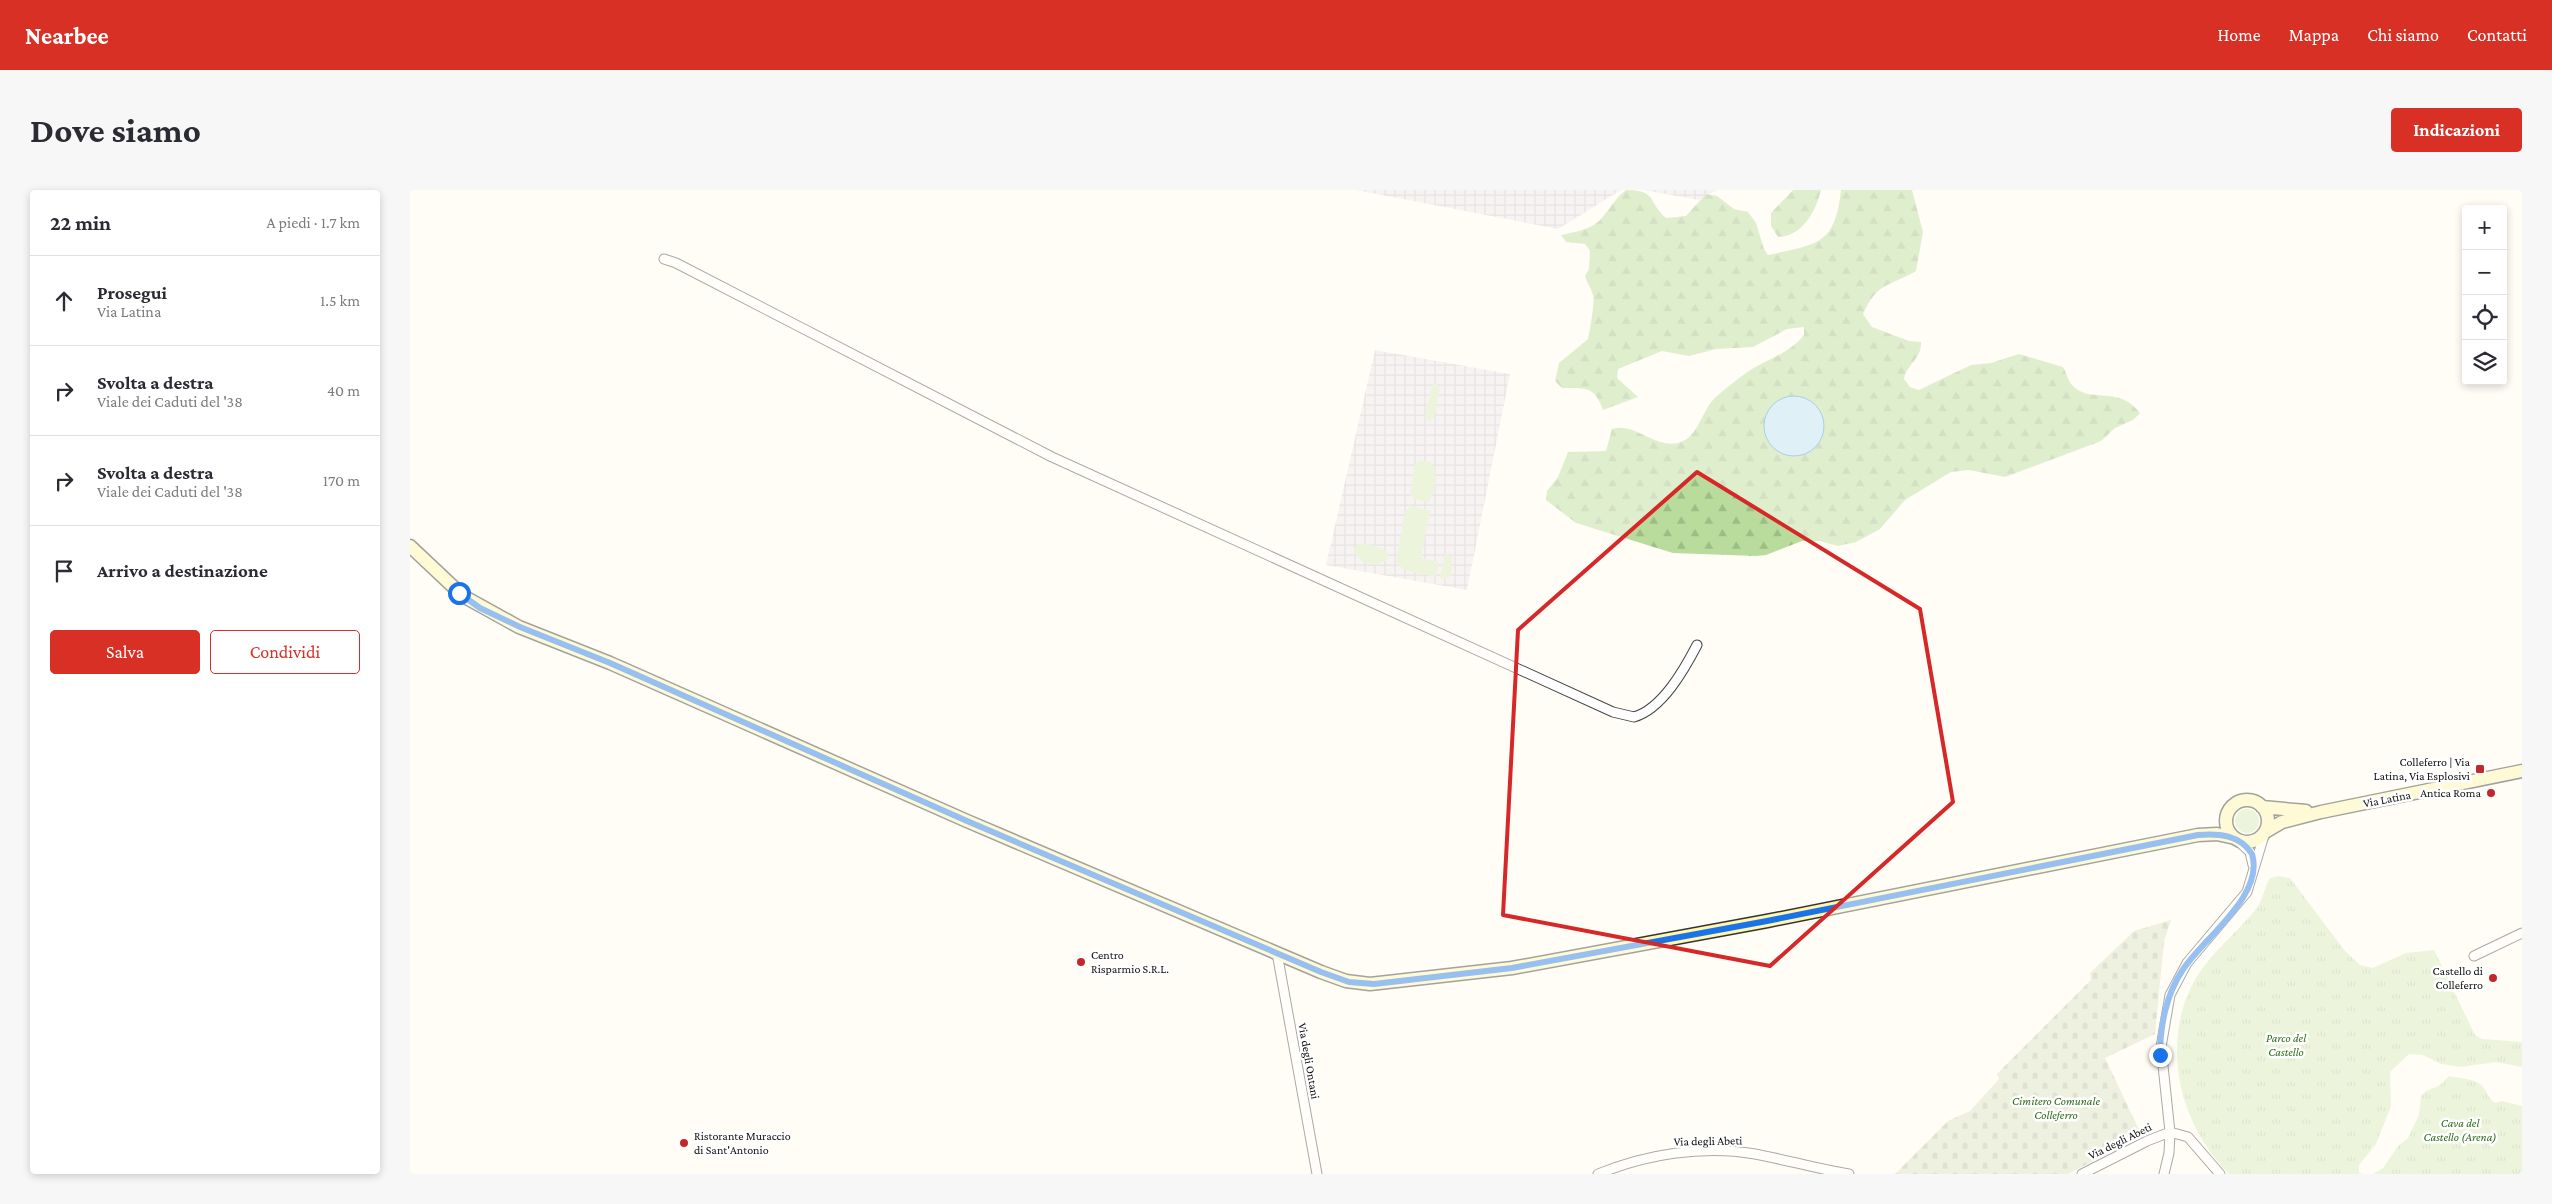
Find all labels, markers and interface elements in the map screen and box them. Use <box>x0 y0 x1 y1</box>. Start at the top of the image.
text: Nearbee <box>25 22 109 49</box>
text: Home <box>2218 25 2261 45</box>
text: Mappa <box>2289 25 2339 45</box>
text: Chi siamo <box>2367 25 2439 45</box>
text: Contatti <box>2467 25 2527 45</box>
button: Indicazioni <box>2391 108 2522 152</box>
text: Dove siamo <box>30 111 201 150</box>
map controls <box>2462 205 2507 385</box>
button: + <box>2462 205 2507 250</box>
text: 22 min <box>50 211 111 235</box>
text: A piedi · 1.7 km <box>266 214 360 231</box>
button: − <box>2462 250 2507 295</box>
text: Prosegui <box>97 282 167 303</box>
icon: ahead <box>50 287 78 315</box>
text: 1.5 km <box>320 292 360 309</box>
button: locate <box>2462 295 2507 340</box>
text: Via Latina <box>97 303 161 320</box>
button: layers <box>2462 340 2507 385</box>
text: Svolta a destra <box>97 372 213 393</box>
icon: right <box>50 377 78 405</box>
text: 40 m <box>327 382 360 399</box>
text: Viale dei Caduti del '38 <box>97 393 243 410</box>
text: Svolta a destra <box>97 462 213 483</box>
icon: right <box>50 467 78 495</box>
text: 170 m <box>323 472 360 489</box>
text: Viale dei Caduti del '38 <box>97 483 243 500</box>
icon: arrive <box>50 557 78 585</box>
text: Arrivo a destinazione <box>97 560 268 581</box>
route start <box>448 582 471 605</box>
button: Salva <box>50 630 200 674</box>
button: Condividi <box>210 630 360 674</box>
place label: Colleferro | Via Latina, Via Esplosivi <box>2374 755 2470 783</box>
marker: Colleferro | Via Latina, Via Esplosivi <box>2474 763 2486 775</box>
place label: Antica Roma <box>2420 786 2481 800</box>
street label: Via Latina <box>2362 787 2412 810</box>
marker: Antica Roma <box>2485 787 2497 799</box>
place label: Centro Risparmio S.R.L. <box>1091 948 1169 976</box>
marker: Centro Risparmio S.R.L. <box>1075 956 1087 968</box>
place label: Castello di Colleferro <box>2433 964 2483 992</box>
marker: Castello di Colleferro <box>2487 972 2499 984</box>
street label: Via degli Ontani <box>1295 1022 1323 1100</box>
park label: Parco del Castello <box>2266 1031 2307 1059</box>
route end <box>2149 1044 2172 1067</box>
park label: Cimitero Comunale Colleferro <box>2012 1094 2100 1122</box>
park label: Cava del Castello (Arena) <box>2423 1116 2497 1144</box>
street label: Via degli Abeti <box>2086 1120 2154 1162</box>
place label: Ristorante Muraccio di Sant'Antonio <box>694 1129 791 1157</box>
street label: Via degli Abeti <box>1673 1133 1743 1149</box>
marker: Ristorante Muraccio di Sant'Antonio <box>678 1137 690 1149</box>

